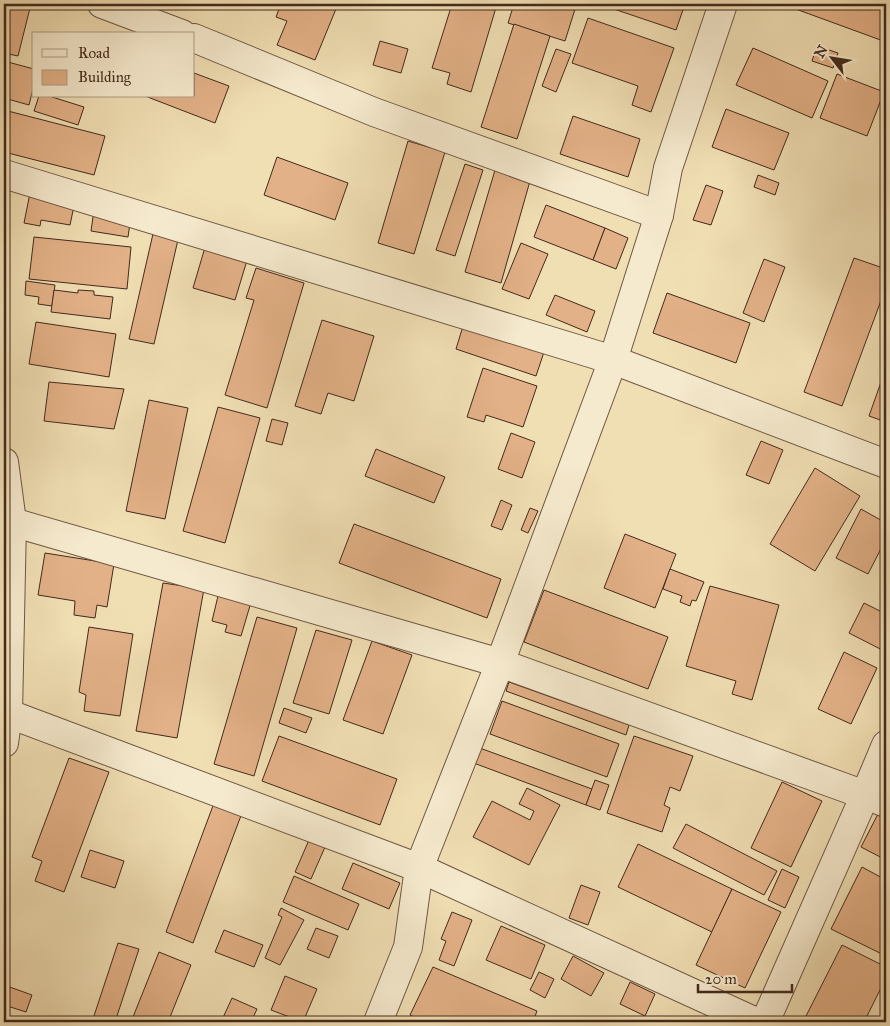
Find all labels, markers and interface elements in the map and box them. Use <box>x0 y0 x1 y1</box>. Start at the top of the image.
legend <box>32 32 195 98</box>
north arrow <box>808 32 858 82</box>
text: N <box>811 42 832 61</box>
text: Road <box>78 44 110 62</box>
text: Building <box>78 68 132 86</box>
scale bar <box>698 961 791 993</box>
text: 20 m <box>705 970 737 988</box>

